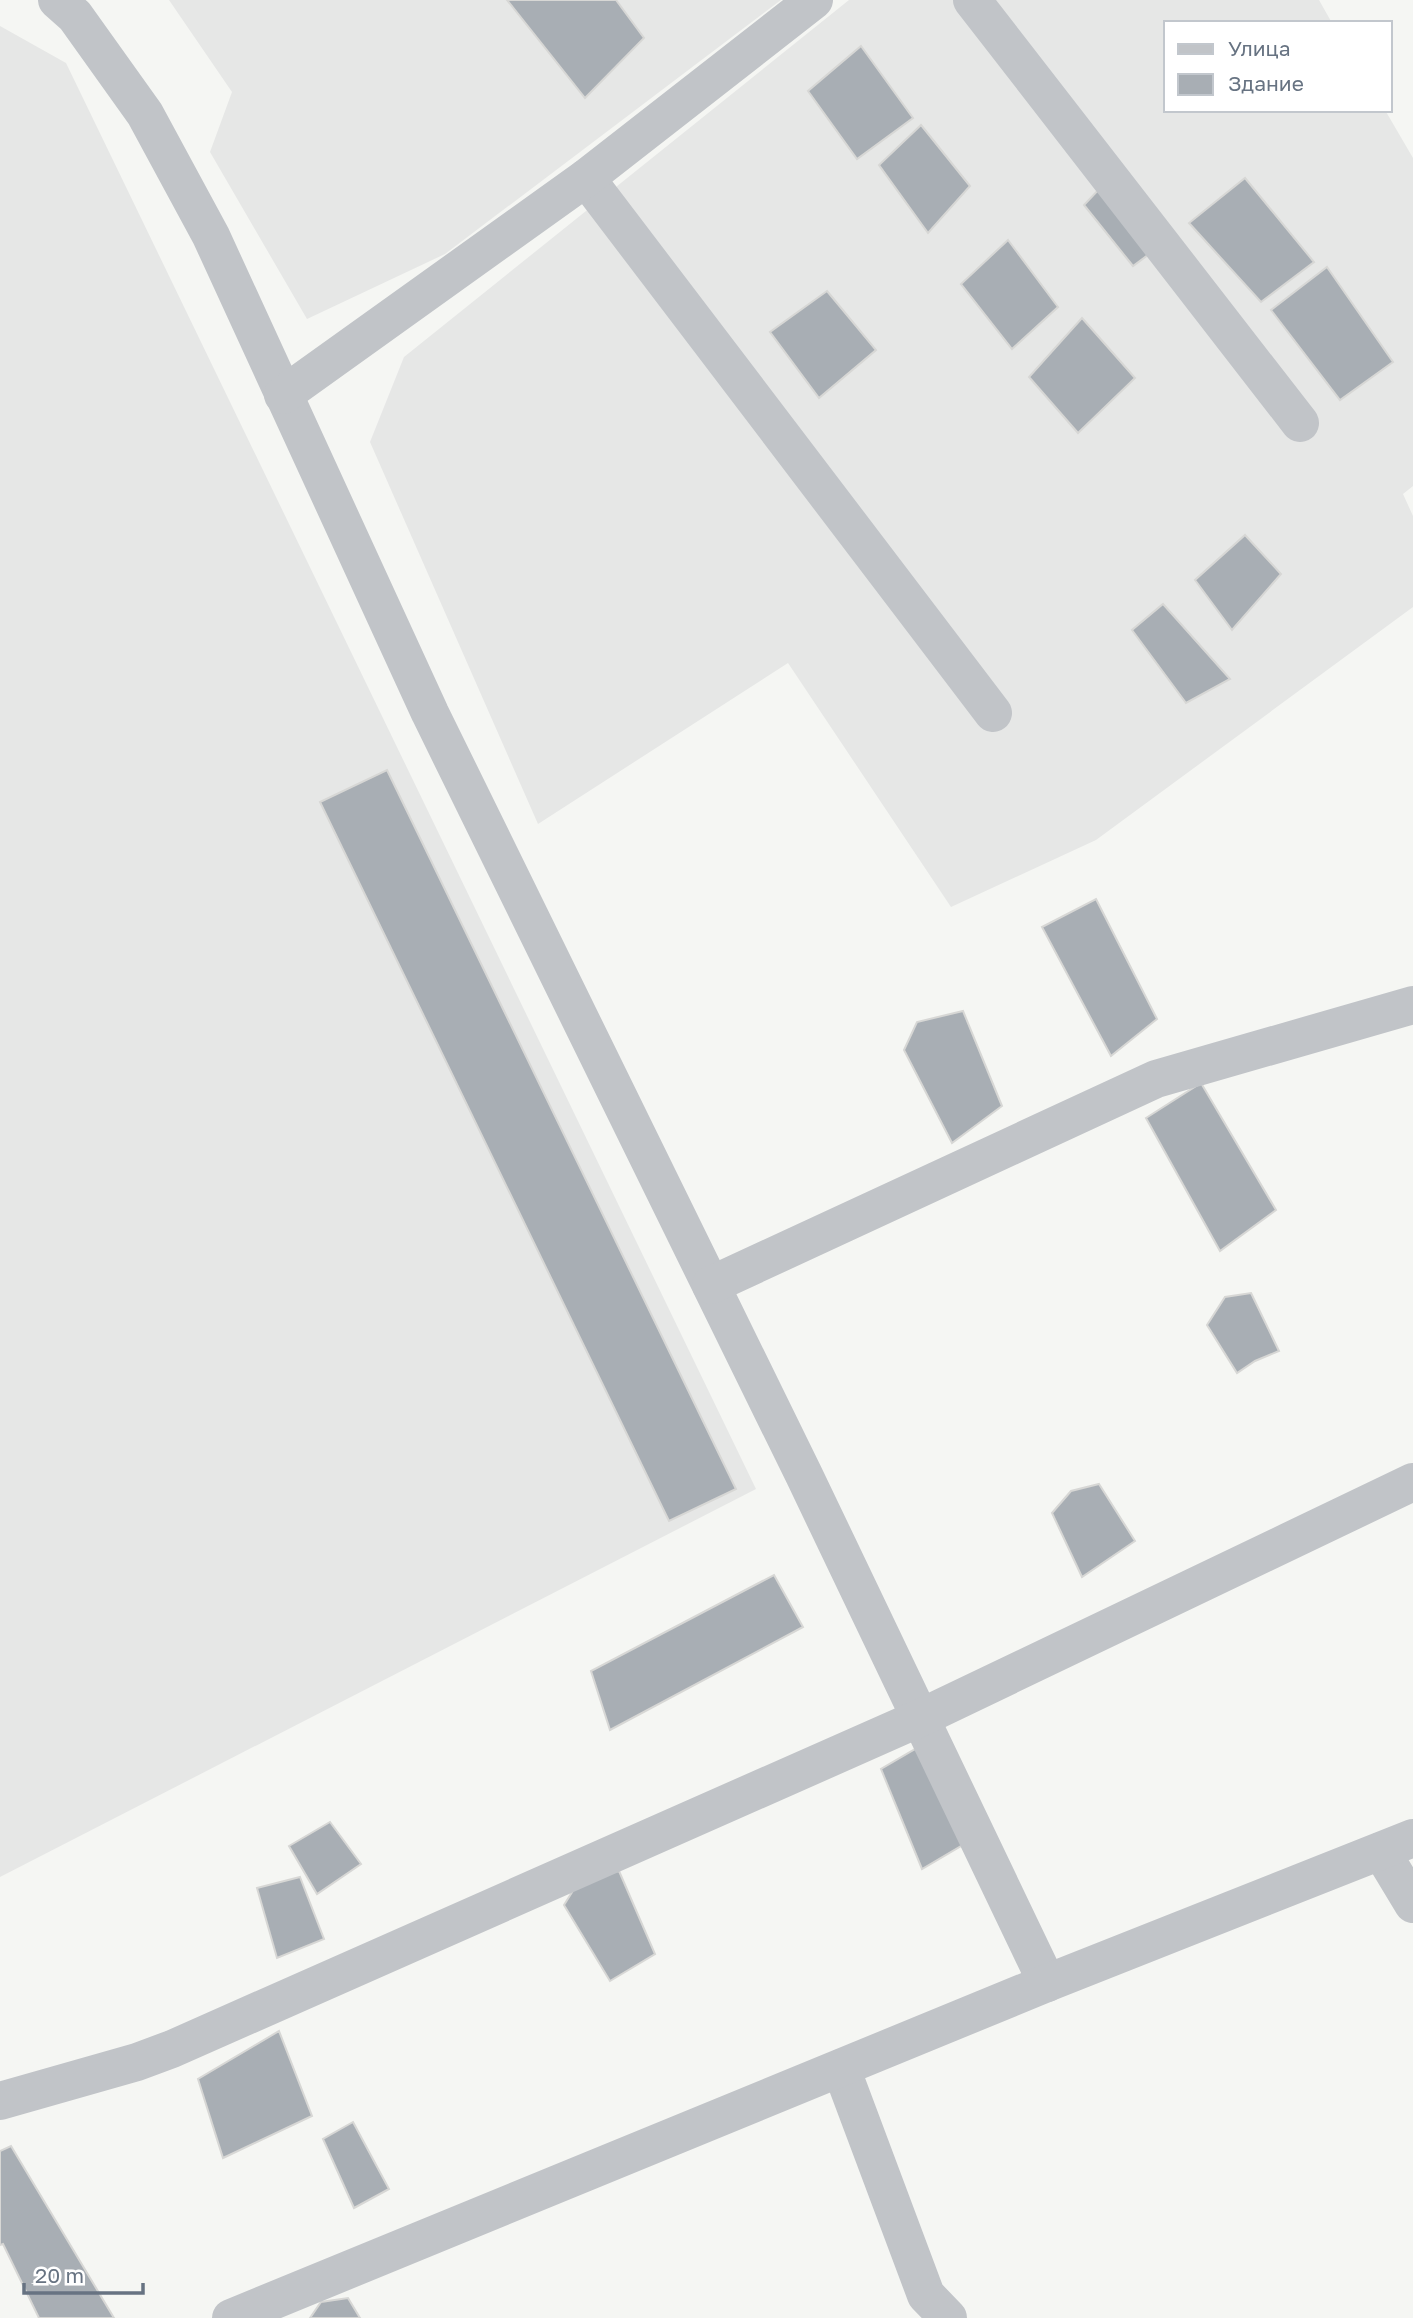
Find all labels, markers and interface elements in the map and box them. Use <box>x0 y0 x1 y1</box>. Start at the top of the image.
legend <box>1164 21 1392 112</box>
text: Улица <box>1228 35 1291 61</box>
text: Здание <box>1228 70 1304 96</box>
scale bar <box>24 2252 144 2296</box>
text: 20 m <box>35 2262 84 2288</box>

